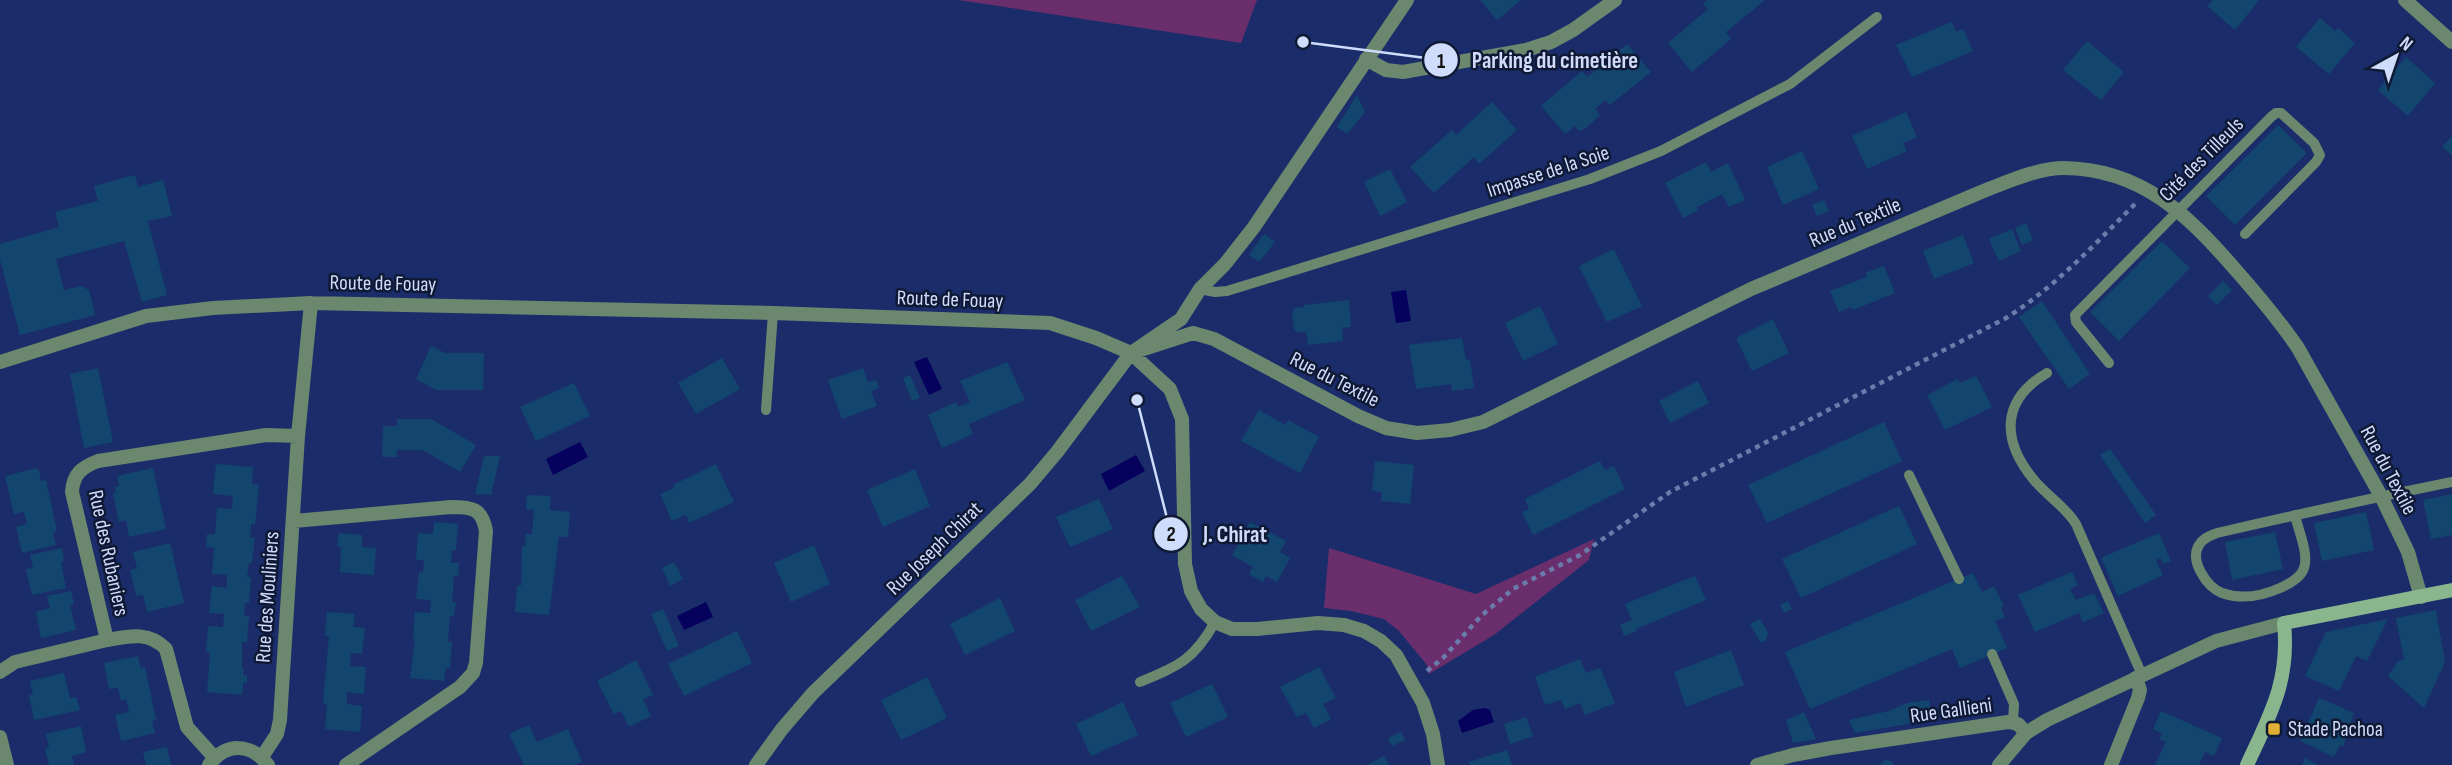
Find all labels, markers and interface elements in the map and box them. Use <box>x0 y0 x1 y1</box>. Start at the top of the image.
north arrow <box>2361 21 2431 91</box>
text: N <box>2395 32 2417 56</box>
callout: Parking du cimetière <box>1423 38 1652 82</box>
text: Parking du cimetière <box>1472 47 1638 75</box>
text: 1 <box>1437 49 1445 74</box>
street label: Cité des Tilleuls <box>2154 112 2249 207</box>
street label: Impasse de la Soie <box>1484 140 1612 203</box>
street label: Rue du Textile <box>1806 192 1905 253</box>
street label: Route de Fouay <box>329 270 437 297</box>
street label: Route de Fouay <box>896 285 1004 314</box>
street label: Rue du Textile <box>1286 346 1384 413</box>
street label: Rue du Textile <box>2355 422 2422 519</box>
street label: Rue des Rubaniers <box>83 488 134 618</box>
street label: Rue Joseph Chirat <box>881 496 987 600</box>
callout: J. Chirat <box>1154 512 1281 556</box>
text: J. Chirat <box>1202 521 1267 549</box>
text: 2 <box>1166 522 1176 547</box>
street label: Rue des Mouliniers <box>250 531 285 663</box>
street label: Rue Gallieni <box>1909 692 1994 729</box>
place label: Stade Pachoa <box>2288 717 2383 742</box>
marker: Stade Pachoa <box>2266 721 2282 737</box>

